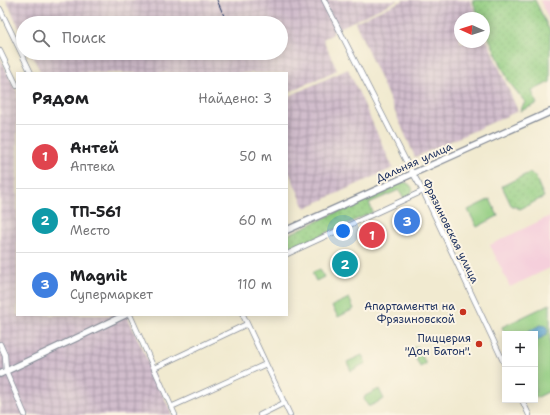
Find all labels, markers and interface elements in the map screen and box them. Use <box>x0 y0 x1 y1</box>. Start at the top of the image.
north arrow <box>454 12 490 48</box>
search box <box>16 16 288 60</box>
icon: search <box>30 27 52 49</box>
text: Поиск <box>62 28 106 48</box>
text: Рядом <box>32 87 89 109</box>
text: Найдено: 3 <box>198 90 272 107</box>
text: Антей <box>70 138 119 158</box>
street label: Дальняя улица <box>374 139 455 186</box>
text: 1 <box>42 148 48 165</box>
text: 50 m <box>239 148 272 165</box>
text: Аптека <box>70 158 115 175</box>
street label: Фрязиновская улица <box>419 177 482 286</box>
text: ТП-561 <box>70 202 121 222</box>
pin: 3 <box>394 206 420 236</box>
text: 2 <box>40 212 50 229</box>
text: 60 m <box>239 212 272 229</box>
pin: 1 <box>359 220 385 250</box>
your location <box>333 221 353 241</box>
text: Место <box>70 222 110 239</box>
pin: 2 <box>332 249 358 279</box>
text: Magnit <box>70 266 127 286</box>
text: 3 <box>40 276 50 293</box>
text: 110 m <box>237 276 272 293</box>
text: Супермаркет <box>70 286 153 303</box>
place label: Апартаменты на Фрязиновской <box>364 299 455 327</box>
marker: Апартаменты на Фрязиновской <box>458 307 468 317</box>
place label: Пиццерия "Дон Батон". <box>405 331 471 359</box>
map controls <box>502 331 538 403</box>
button: + <box>502 331 538 367</box>
marker: Пиццерия "Дон Батон". <box>474 339 484 349</box>
button: − <box>502 367 538 403</box>

